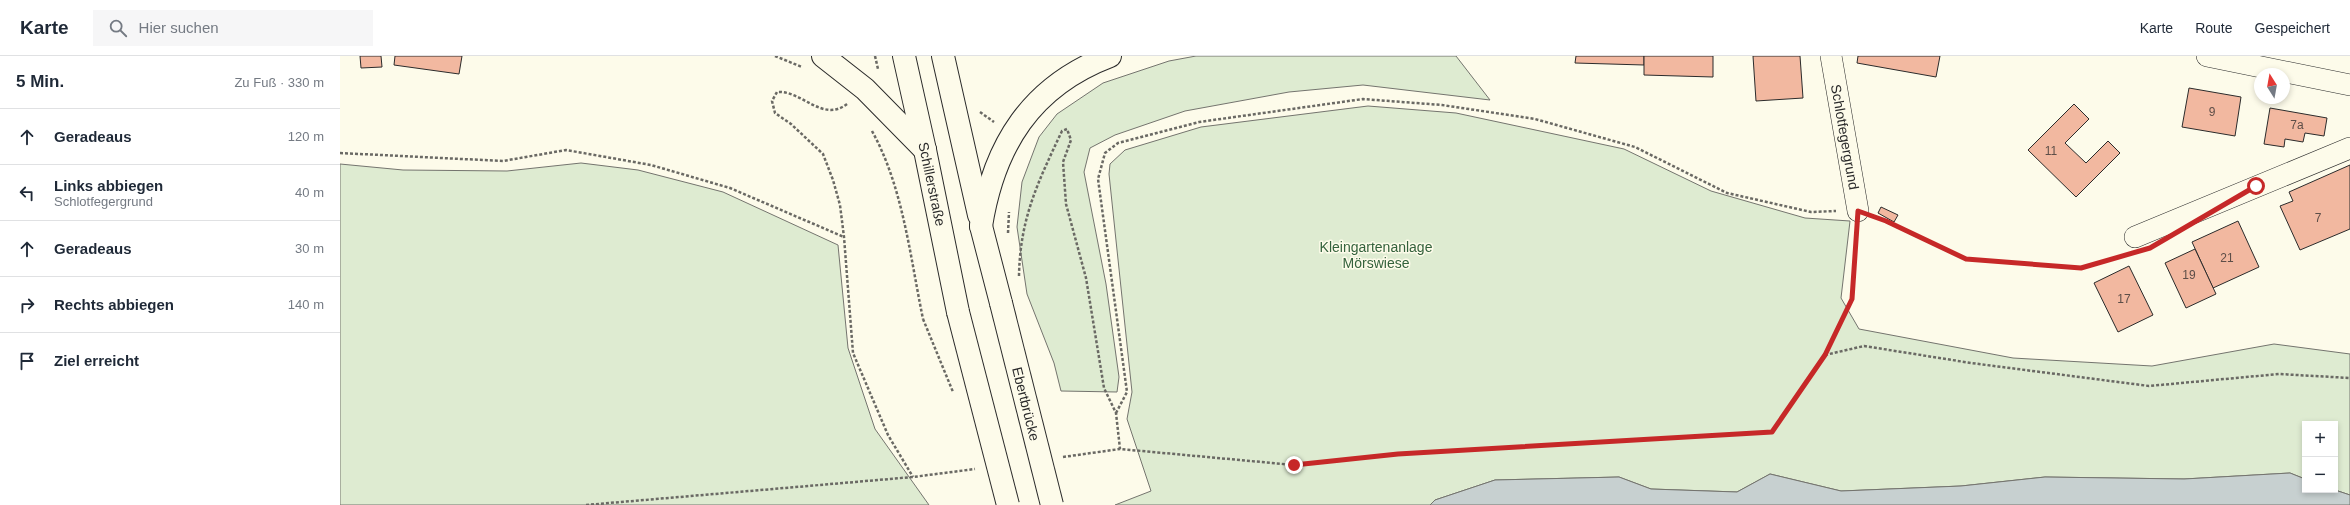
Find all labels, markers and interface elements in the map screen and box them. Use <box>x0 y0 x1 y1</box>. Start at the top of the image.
search box <box>93 10 373 46</box>
text: Karte <box>20 17 69 38</box>
icon: search <box>107 17 129 39</box>
text: Hier suchen <box>139 19 219 36</box>
text: Karte <box>2140 20 2173 36</box>
text: Route <box>2195 20 2233 36</box>
text: Gespeichert <box>2255 20 2330 36</box>
north arrow <box>2254 68 2290 104</box>
text: 5 Min. <box>16 72 64 91</box>
text: Zu Fuß · 330 m <box>234 75 324 90</box>
street label: Schlotfegergrund <box>1828 83 1862 191</box>
house number: 9 <box>2209 105 2216 119</box>
house number: 7a <box>2290 118 2304 132</box>
icon: ahead <box>16 126 38 148</box>
text: Geradeaus <box>54 128 132 145</box>
text: 120 m <box>288 129 324 144</box>
street label: Schillerstraße <box>915 140 949 228</box>
house number: 11 <box>2045 144 2058 158</box>
text: Links abbiegen <box>54 177 163 194</box>
route start <box>2247 177 2265 195</box>
icon: left <box>16 182 38 204</box>
text: 40 m <box>295 185 324 200</box>
text: Schlotfegergrund <box>54 194 153 209</box>
house number: 7 <box>2315 211 2322 225</box>
icon: ahead <box>16 238 38 260</box>
park label: Kleingartenanlage Mörswiese <box>1320 239 1433 271</box>
text: Geradeaus <box>54 240 132 257</box>
text: 30 m <box>295 241 324 256</box>
house number: 21 <box>2220 251 2234 265</box>
house number: 19 <box>2182 268 2196 282</box>
house number: 17 <box>2117 292 2131 306</box>
icon: right <box>16 294 38 316</box>
text: Rechts abbiegen <box>54 296 174 313</box>
text: 140 m <box>288 297 324 312</box>
icon: arrive <box>16 350 38 372</box>
text: Ziel erreicht <box>54 352 139 369</box>
street label: Ebertbrücke <box>1009 365 1043 443</box>
map controls <box>2302 421 2338 493</box>
button: + <box>2302 421 2338 457</box>
route end <box>1285 456 1303 474</box>
button: − <box>2302 457 2338 493</box>

